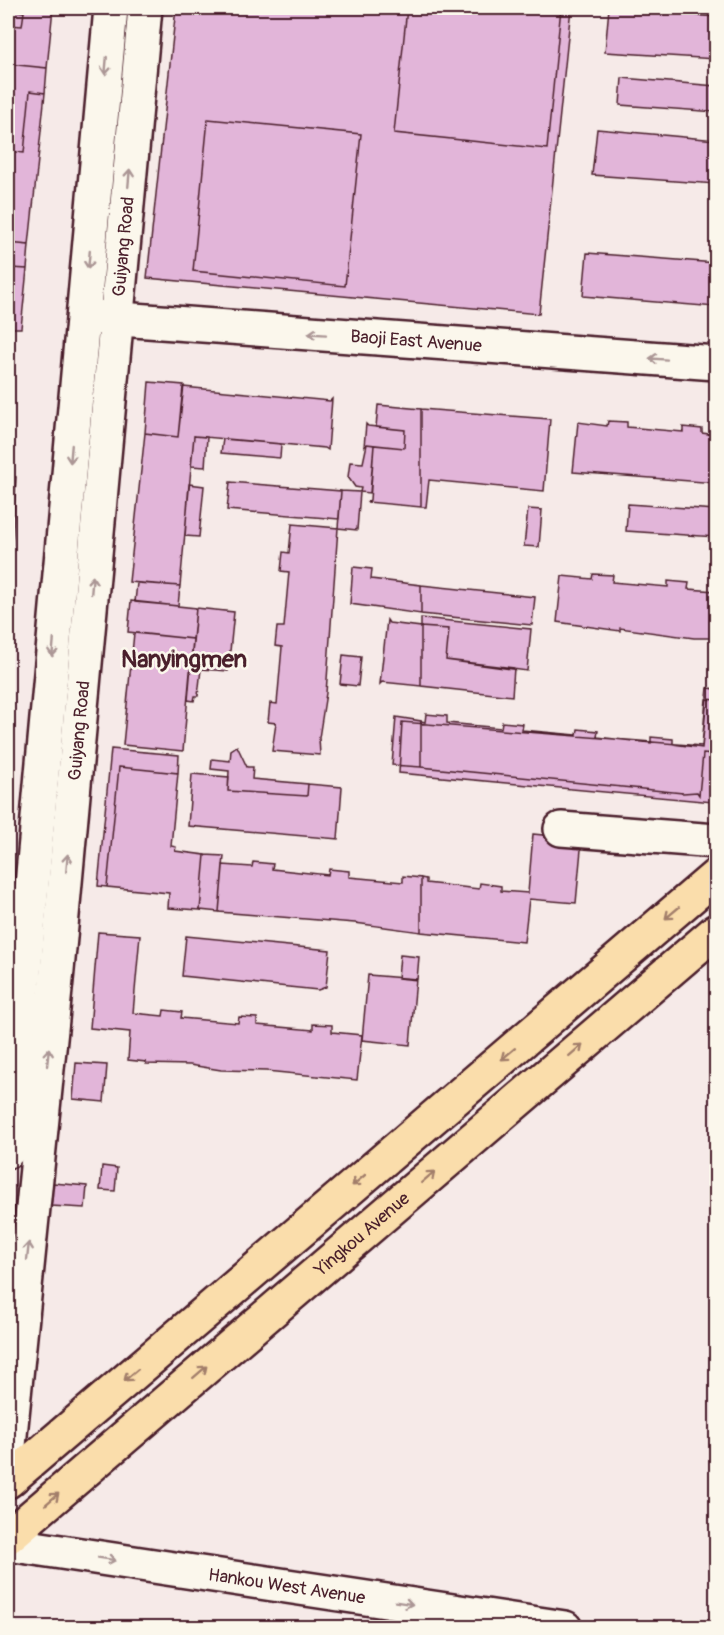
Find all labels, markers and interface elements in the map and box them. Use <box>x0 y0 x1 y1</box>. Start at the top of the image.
one-way arrow <box>100 55 111 75</box>
one-way arrow <box>124 168 135 188</box>
street label: Guiyang Road <box>107 196 139 297</box>
one-way arrow <box>83 250 94 269</box>
street label: Baoji East Avenue <box>350 325 483 357</box>
one-way arrow <box>308 329 328 340</box>
one-way arrow <box>649 353 669 364</box>
one-way arrow <box>65 444 76 464</box>
one-way arrow <box>87 575 98 595</box>
one-way arrow <box>47 638 58 658</box>
district label: Nanyingmen <box>121 645 247 674</box>
street label: Guiyang Road <box>63 680 95 781</box>
one-way arrow <box>62 853 73 873</box>
one-way arrow <box>664 907 680 920</box>
one-way arrow <box>568 1044 584 1057</box>
one-way arrow <box>43 1047 54 1067</box>
one-way arrow <box>501 1047 516 1061</box>
one-way arrow <box>420 1170 435 1184</box>
one-way arrow <box>351 1174 367 1187</box>
street label: Yingkou Avenue <box>309 1187 414 1282</box>
one-way arrow <box>23 1241 34 1261</box>
one-way arrow <box>192 1365 207 1379</box>
one-way arrow <box>124 1368 139 1382</box>
one-way arrow <box>44 1492 59 1506</box>
one-way arrow <box>97 1553 116 1564</box>
street label: Hankou West Avenue <box>207 1563 367 1609</box>
one-way arrow <box>393 1598 413 1609</box>

